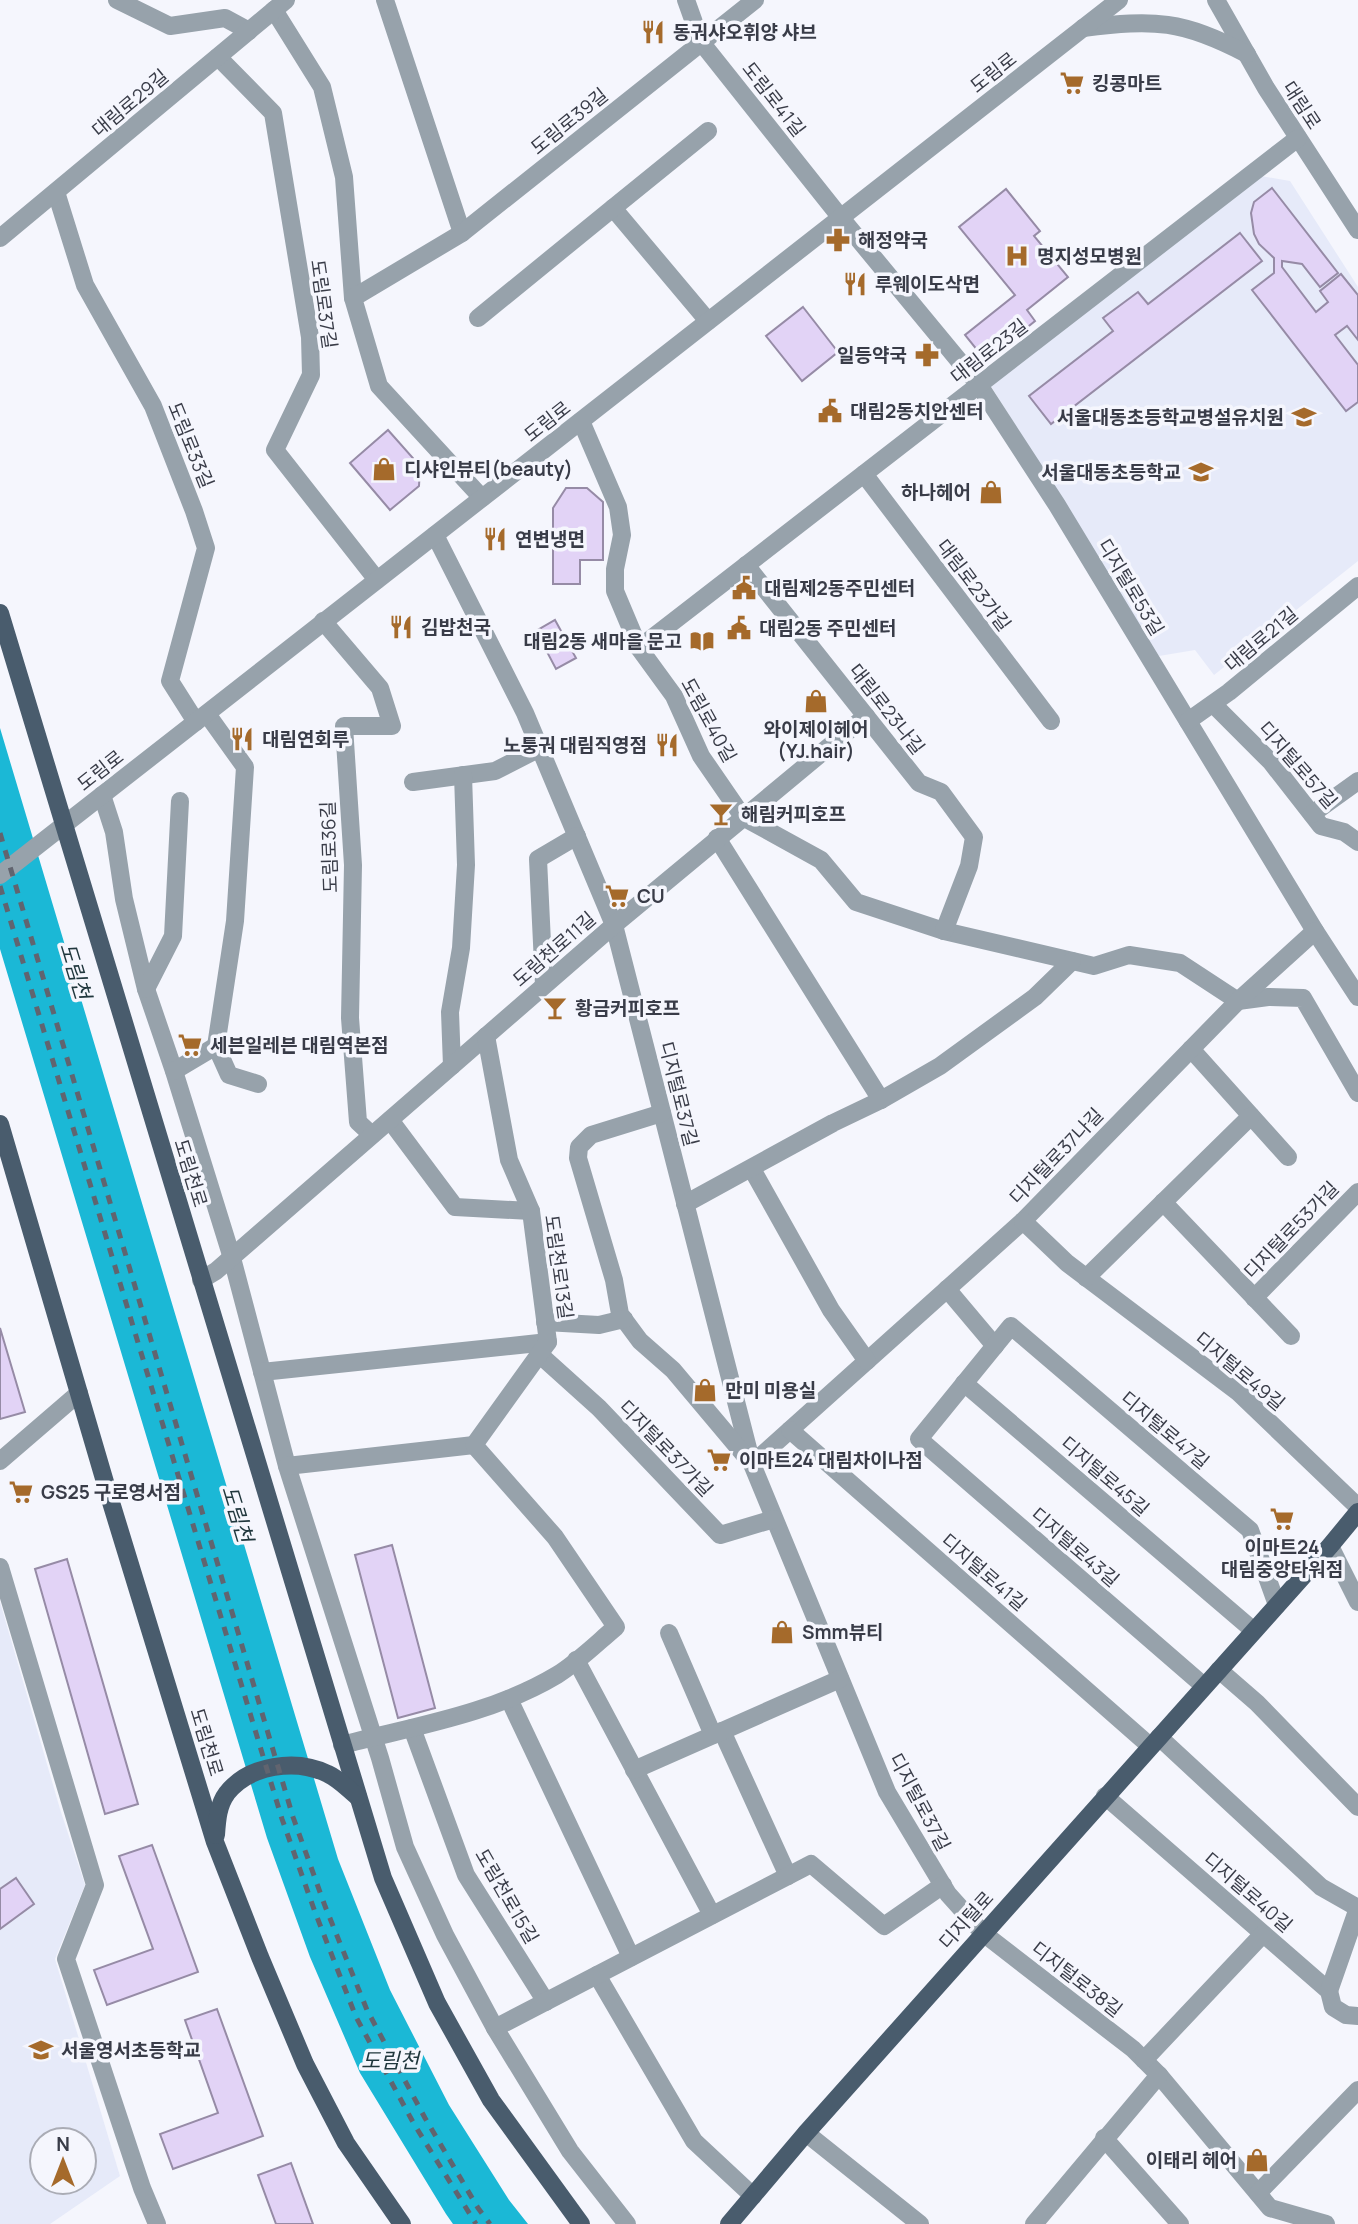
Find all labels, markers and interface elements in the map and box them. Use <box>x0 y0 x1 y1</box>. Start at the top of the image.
restaurant icon: 동궈샤오휘양 샤브 <box>639 18 667 46</box>
place label: 동궈샤오휘양 샤브 <box>673 19 817 45</box>
street label: 도림로 <box>964 46 1022 98</box>
street label: 도림로41길 <box>737 56 811 142</box>
street label: 대림로29길 <box>86 63 174 143</box>
supermarket icon: 킹콩마트 <box>1058 69 1086 97</box>
place label: 킹콩마트 <box>1092 70 1162 96</box>
street label: 대림로 <box>1277 76 1327 134</box>
street label: 도림로39길 <box>525 82 613 160</box>
pharmacy icon: 해정약국 <box>824 226 852 254</box>
place label: 해정약국 <box>858 227 928 253</box>
hospital icon: 명지성모병원 <box>1003 242 1031 270</box>
place label: 명지성모병원 <box>1037 243 1142 269</box>
street label: 도림로37길 <box>305 258 343 350</box>
restaurant icon: 루웨이도삭면 <box>841 270 869 298</box>
place label: 루웨이도삭면 <box>875 271 980 297</box>
street label: 대림로23길 <box>945 313 1033 389</box>
pharmacy icon: 일등약국 <box>913 341 941 369</box>
place label: 일등약국 <box>837 342 907 368</box>
street label: 도림로 <box>518 395 576 447</box>
public building icon: 대림2동치안센터 <box>816 397 844 425</box>
street label: 도림로33길 <box>162 398 220 492</box>
place label: 대림2동치안센터 <box>850 398 984 424</box>
school or university icon: 서울대동초등학교병설유치원 <box>1290 403 1318 431</box>
place label: 서울대동초등학교병설유치원 <box>1057 404 1284 430</box>
shop icon: 디샤인뷰티(beauty) <box>370 455 398 483</box>
place label: 디샤인뷰티(beauty) <box>404 456 573 482</box>
school or university icon: 서울대동초등학교 <box>1187 458 1215 486</box>
place label: 서울대동초등학교 <box>1041 459 1181 485</box>
shop icon: 하나헤어 <box>977 478 1005 506</box>
place label: 하나헤어 <box>901 479 971 505</box>
restaurant icon: 연변냉면 <box>481 525 509 553</box>
place label: 연변냉면 <box>515 526 585 552</box>
street label: 대림로23가길 <box>931 534 1017 636</box>
street label: 디지털로53길 <box>1092 534 1170 640</box>
public building icon: 대림제2동주민센터 <box>730 574 758 602</box>
place label: 대림제2동주민센터 <box>764 575 915 601</box>
street label: 대림로21길 <box>1219 601 1303 677</box>
restaurant icon: 김밥천국 <box>387 613 415 641</box>
place label: 김밥천국 <box>421 614 491 640</box>
public building icon: 대림2동 주민센터 <box>725 614 753 642</box>
place label: 대림2동 주민센터 <box>759 615 896 641</box>
library icon: 대림2동 새마을 문고 <box>688 627 716 655</box>
place label: 대림2동 새마을 문고 <box>523 628 682 654</box>
street label: 대림로23나길 <box>843 658 931 760</box>
street label: 도림로40길 <box>675 673 743 767</box>
shop icon: 와이제이헤어 (YJ.hair) <box>802 687 830 715</box>
place label: 와이제이헤어 (YJ.hair) <box>764 716 868 764</box>
street label: 디지털로57길 <box>1253 716 1343 814</box>
restaurant icon: 대림연회루 <box>228 725 256 753</box>
place label: 대림연회루 <box>262 726 349 752</box>
restaurant icon: 노퉁궈 대림직영점 <box>653 731 681 759</box>
place label: 노퉁궈 대림직영점 <box>503 732 647 758</box>
street label: 도림로 <box>71 744 129 796</box>
street label: 도림로36길 <box>314 800 344 894</box>
bar icon: 해림커피호프 <box>707 800 735 828</box>
place label: 해림커피호프 <box>741 801 846 827</box>
supermarket icon: CU <box>603 882 631 910</box>
place label: CU <box>637 883 665 909</box>
street label: 도림천로11길 <box>507 906 601 992</box>
water label: 도림천 <box>54 939 99 1005</box>
bar icon: 황금커피호프 <box>541 994 569 1022</box>
place label: 황금커피호프 <box>575 995 680 1021</box>
supermarket icon: 세븐일레븐 대림역본점 <box>176 1031 204 1059</box>
place label: 세븐일레븐 대림역본점 <box>210 1032 389 1058</box>
street label: 디지털로37길 <box>653 1039 705 1149</box>
street label: 디지털로37나길 <box>1003 1102 1109 1210</box>
street label: 도림천로 <box>168 1136 214 1210</box>
street label: 디지털로53가길 <box>1238 1176 1344 1284</box>
street label: 도림천로13길 <box>539 1213 579 1321</box>
street label: 디지털로49길 <box>1189 1326 1291 1416</box>
shop icon: 만미 미용실 <box>691 1376 719 1404</box>
place label: 만미 미용실 <box>725 1377 816 1403</box>
street label: 디지털로47길 <box>1115 1385 1215 1475</box>
street label: 디지털로37가길 <box>613 1394 719 1502</box>
street label: 디지털로45길 <box>1055 1430 1155 1522</box>
supermarket icon: 이마트24 대림차이나점 <box>705 1446 733 1474</box>
place label: 이마트24 대림차이나점 <box>739 1447 923 1473</box>
supermarket icon: GS25 구로영서점 <box>7 1478 35 1506</box>
place label: GS25 구로영서점 <box>41 1479 181 1505</box>
water label: 도림천 <box>216 1482 261 1548</box>
street label: 디지털로43길 <box>1025 1501 1125 1593</box>
supermarket icon: 이마트24 대림중앙타워점 <box>1268 1505 1296 1533</box>
street label: 디지털로41길 <box>935 1527 1033 1617</box>
place label: 이마트24 대림중앙타워점 <box>1221 1534 1343 1582</box>
shop icon: Smm뷰티 <box>768 1618 796 1646</box>
place label: Smm뷰티 <box>802 1619 884 1645</box>
street label: 도림천로 <box>184 1705 230 1779</box>
street label: 디지털로37길 <box>883 1748 957 1856</box>
street label: 도림천로15길 <box>469 1844 545 1948</box>
street label: 디지털로40길 <box>1198 1846 1298 1938</box>
street label: 디지털로 <box>933 1885 999 1955</box>
street label: 디지털로38길 <box>1026 1935 1128 2023</box>
school or university icon: 서울영서초등학교 <box>27 2036 55 2064</box>
place label: 서울영서초등학교 <box>61 2037 201 2063</box>
water label: 도림천 <box>361 2046 422 2074</box>
north arrow <box>28 2126 98 2196</box>
text: N <box>56 2131 70 2157</box>
shop icon: 이태리 헤어 <box>1243 2146 1271 2174</box>
place label: 이태리 헤어 <box>1146 2147 1237 2173</box>

